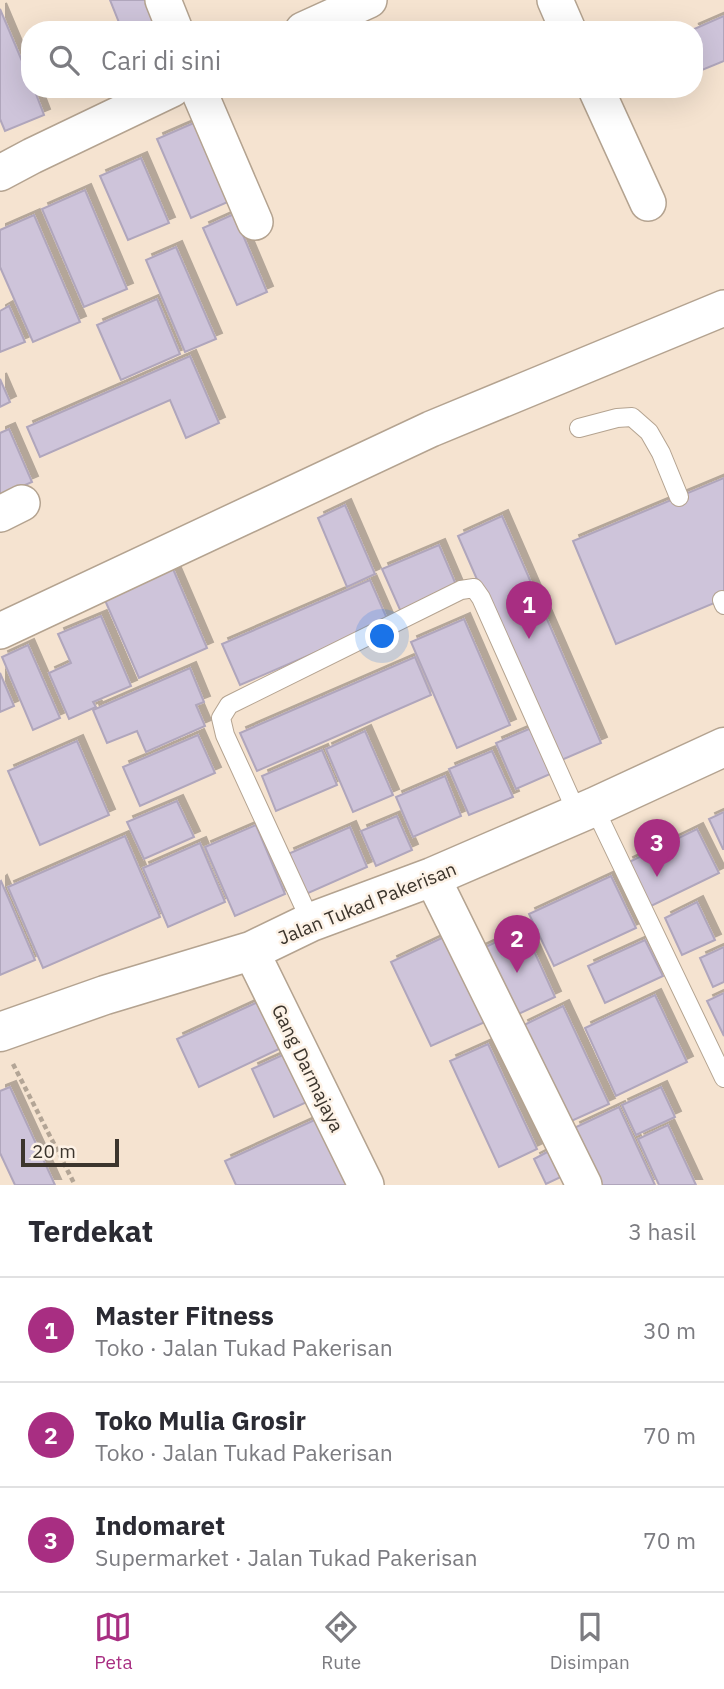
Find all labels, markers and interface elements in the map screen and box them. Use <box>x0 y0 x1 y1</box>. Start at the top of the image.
search box <box>21 21 703 98</box>
icon: search <box>45 41 83 79</box>
text: Cari di sini <box>101 43 221 77</box>
pin: 1 <box>506 581 552 639</box>
your location <box>365 619 399 653</box>
pin: 3 <box>634 819 680 877</box>
street label: Jalan Tukad Pakerisan <box>274 856 460 950</box>
pin: 2 <box>494 915 540 973</box>
street label: Gang Darmajaya <box>267 1000 349 1136</box>
scale bar <box>21 1136 119 1168</box>
text: 20 m <box>32 1139 76 1163</box>
text: Terdekat <box>28 1211 153 1250</box>
text: 3 hasil <box>628 1216 696 1246</box>
text: Master Fitness <box>95 1298 274 1332</box>
text: 1 <box>44 1315 58 1345</box>
text: 30 m <box>643 1315 696 1345</box>
text: Toko · Jalan Tukad Pakerisan <box>95 1332 393 1362</box>
text: Toko Mulia Grosir <box>95 1403 306 1437</box>
text: 2 <box>44 1420 58 1450</box>
text: 70 m <box>643 1420 696 1450</box>
text: Toko · Jalan Tukad Pakerisan <box>95 1437 393 1467</box>
text: Indomaret <box>95 1508 225 1542</box>
text: 3 <box>44 1525 58 1555</box>
text: 70 m <box>643 1525 696 1555</box>
text: Supermarket · Jalan Tukad Pakerisan <box>95 1542 478 1572</box>
tab: Peta <box>94 1608 133 1674</box>
tab: Rute <box>321 1608 361 1674</box>
tab: Disimpan <box>550 1608 630 1674</box>

